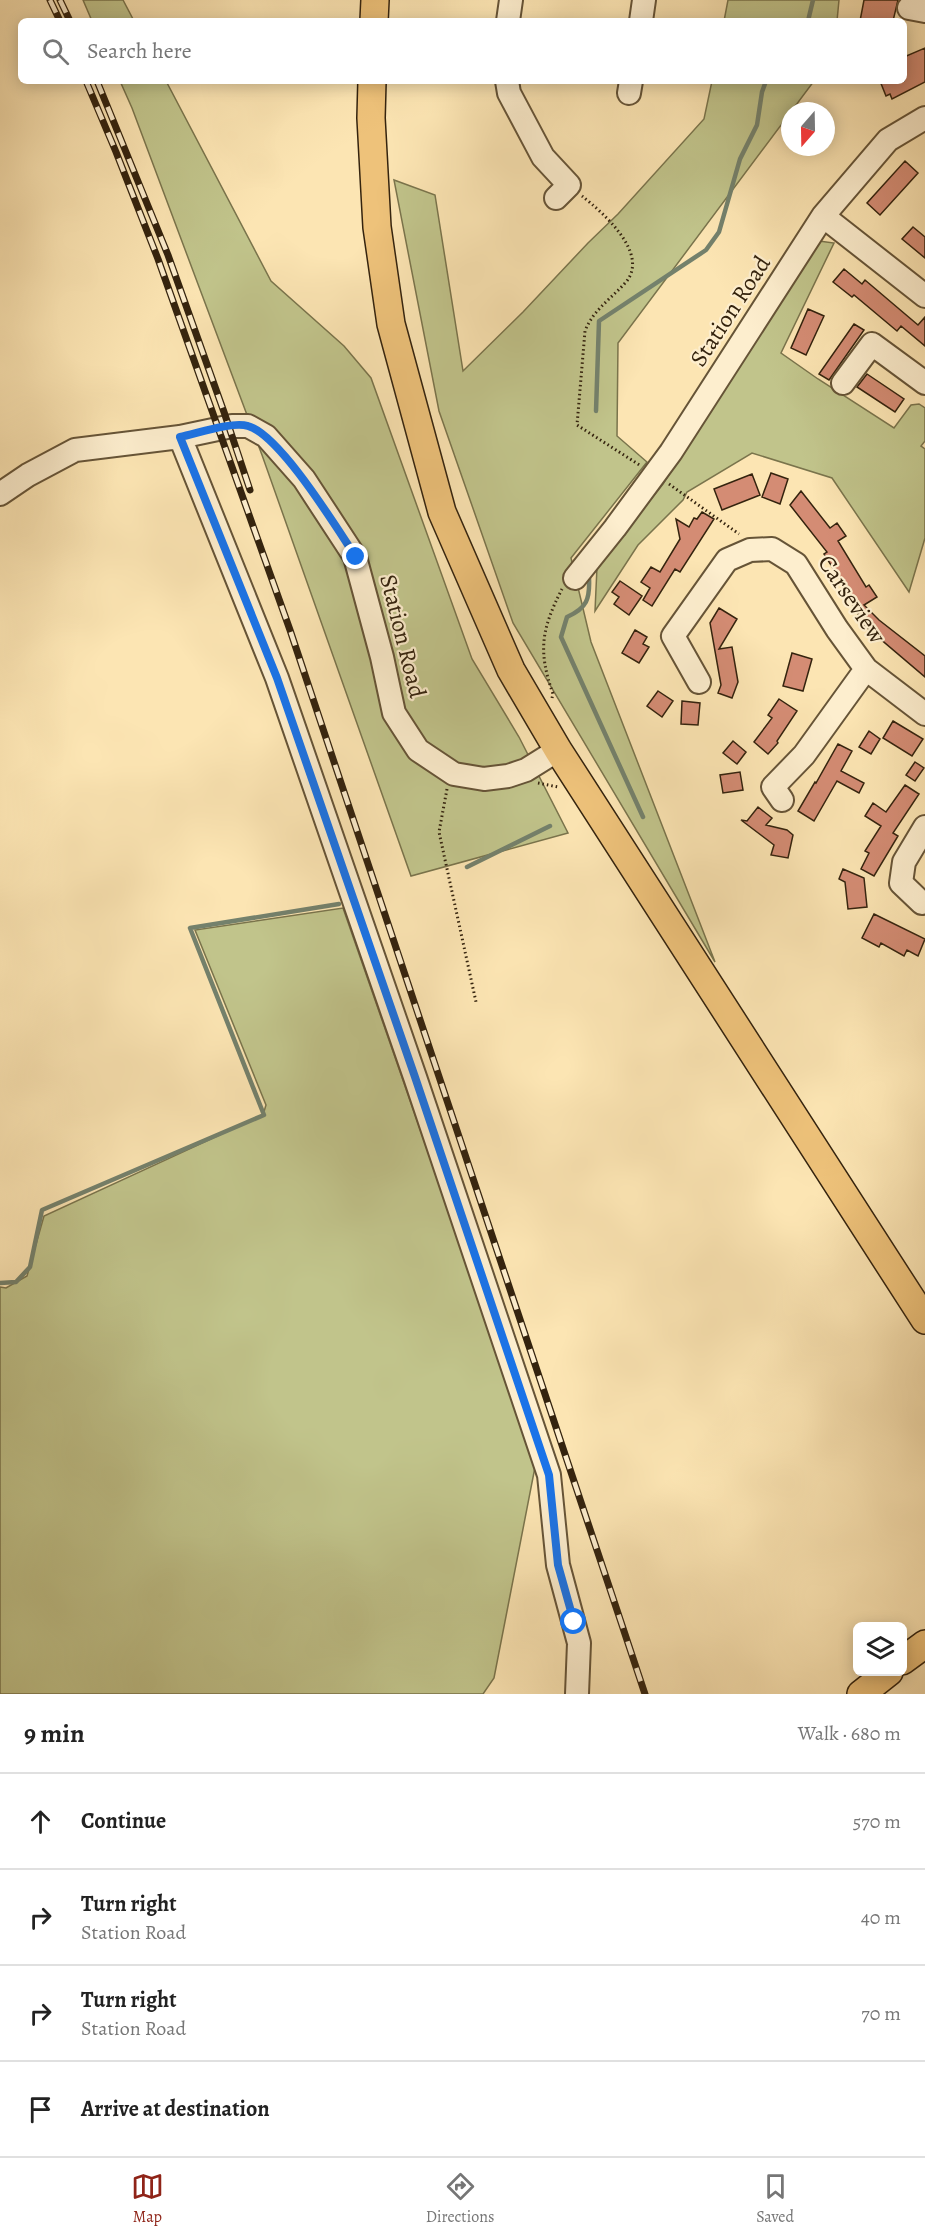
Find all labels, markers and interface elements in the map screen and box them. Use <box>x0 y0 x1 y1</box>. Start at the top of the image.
search box <box>18 18 907 84</box>
icon: search <box>39 35 72 68</box>
text: Search here <box>87 36 192 66</box>
north arrow <box>781 102 835 156</box>
street label: Station Road <box>682 249 778 373</box>
route end <box>342 543 368 569</box>
street label: Carseview <box>811 548 894 650</box>
street label: Station Road <box>372 571 434 701</box>
route start <box>560 1608 586 1634</box>
map controls <box>853 1622 907 1676</box>
button: layers <box>853 1622 907 1676</box>
text: 9 min <box>24 1716 85 1751</box>
text: Walk · 680 m <box>798 1720 901 1747</box>
icon: ahead <box>24 1805 57 1838</box>
text: Continue <box>81 1806 166 1836</box>
text: 570 m <box>853 1808 901 1835</box>
text: Turn right <box>81 1889 177 1919</box>
icon: right <box>24 1901 57 1934</box>
text: 40 m <box>861 1904 901 1931</box>
text: Station Road <box>81 1919 186 1946</box>
text: Turn right <box>81 1985 177 2015</box>
icon: right <box>24 1997 57 2030</box>
text: 70 m <box>861 2000 901 2027</box>
text: Station Road <box>81 2015 186 2042</box>
icon: arrive <box>24 2093 57 2126</box>
text: Arrive at destination <box>81 2094 270 2124</box>
tab: Map <box>131 2170 164 2228</box>
tab: Directions <box>426 2170 494 2228</box>
tab: Saved <box>756 2170 794 2228</box>

